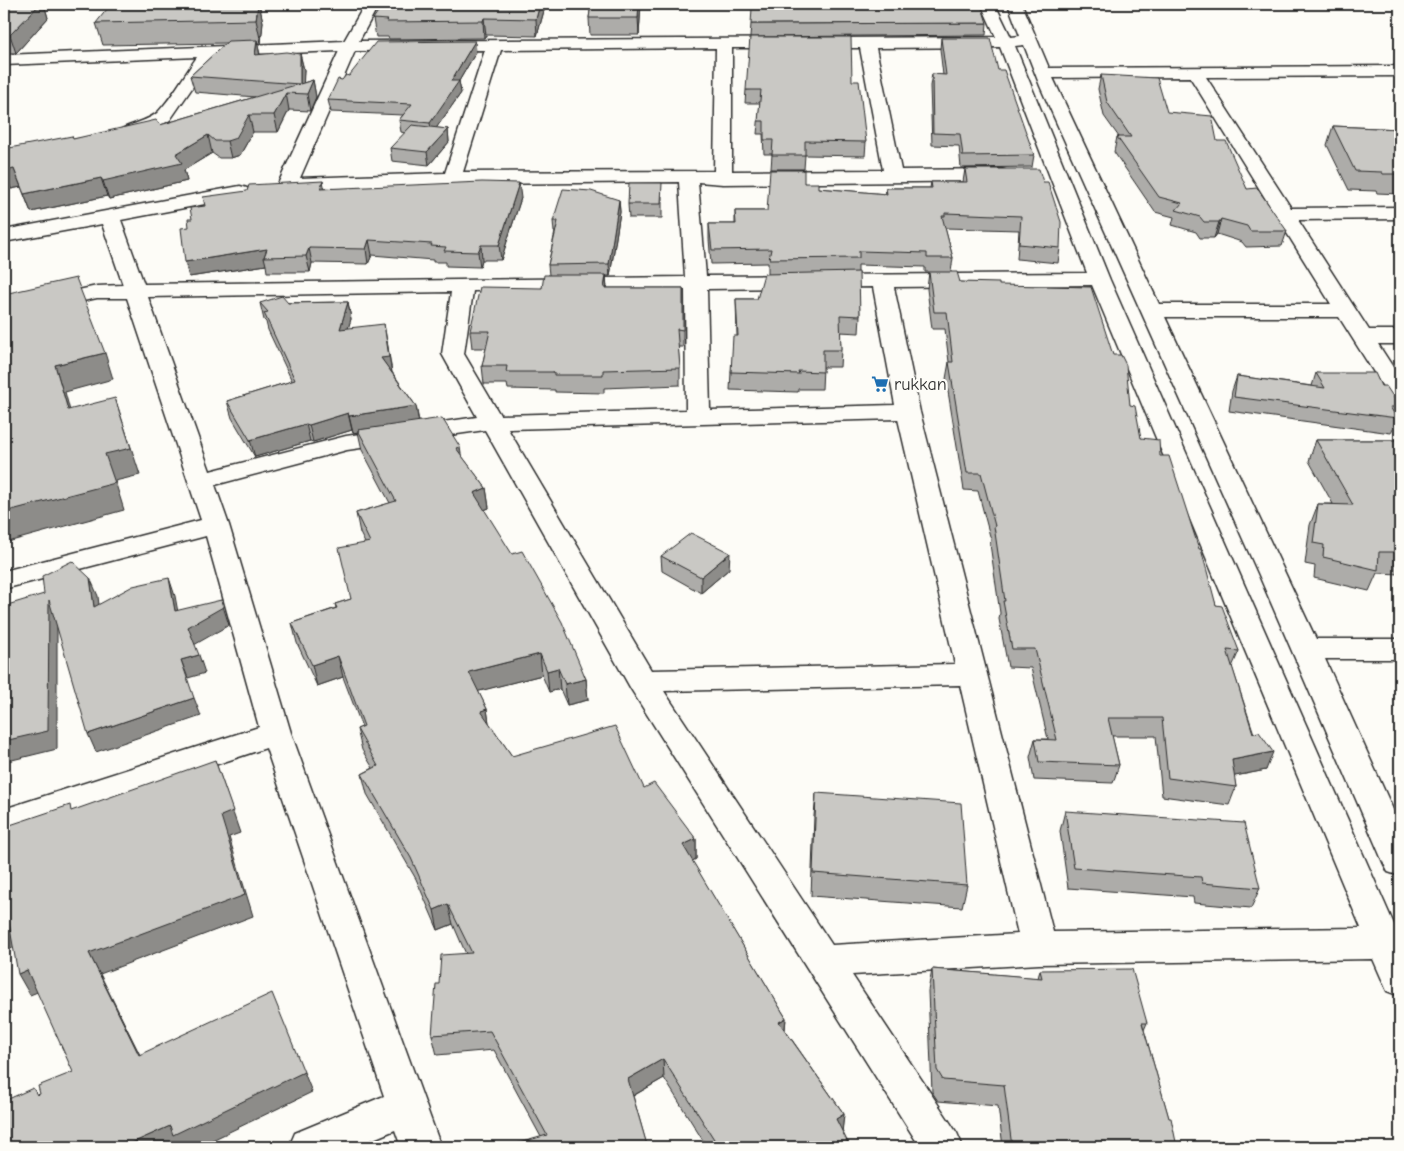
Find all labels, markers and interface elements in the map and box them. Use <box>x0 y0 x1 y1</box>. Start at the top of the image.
supermarket icon: rukkan <box>870 374 890 394</box>
place label: rukkan <box>894 374 947 395</box>

